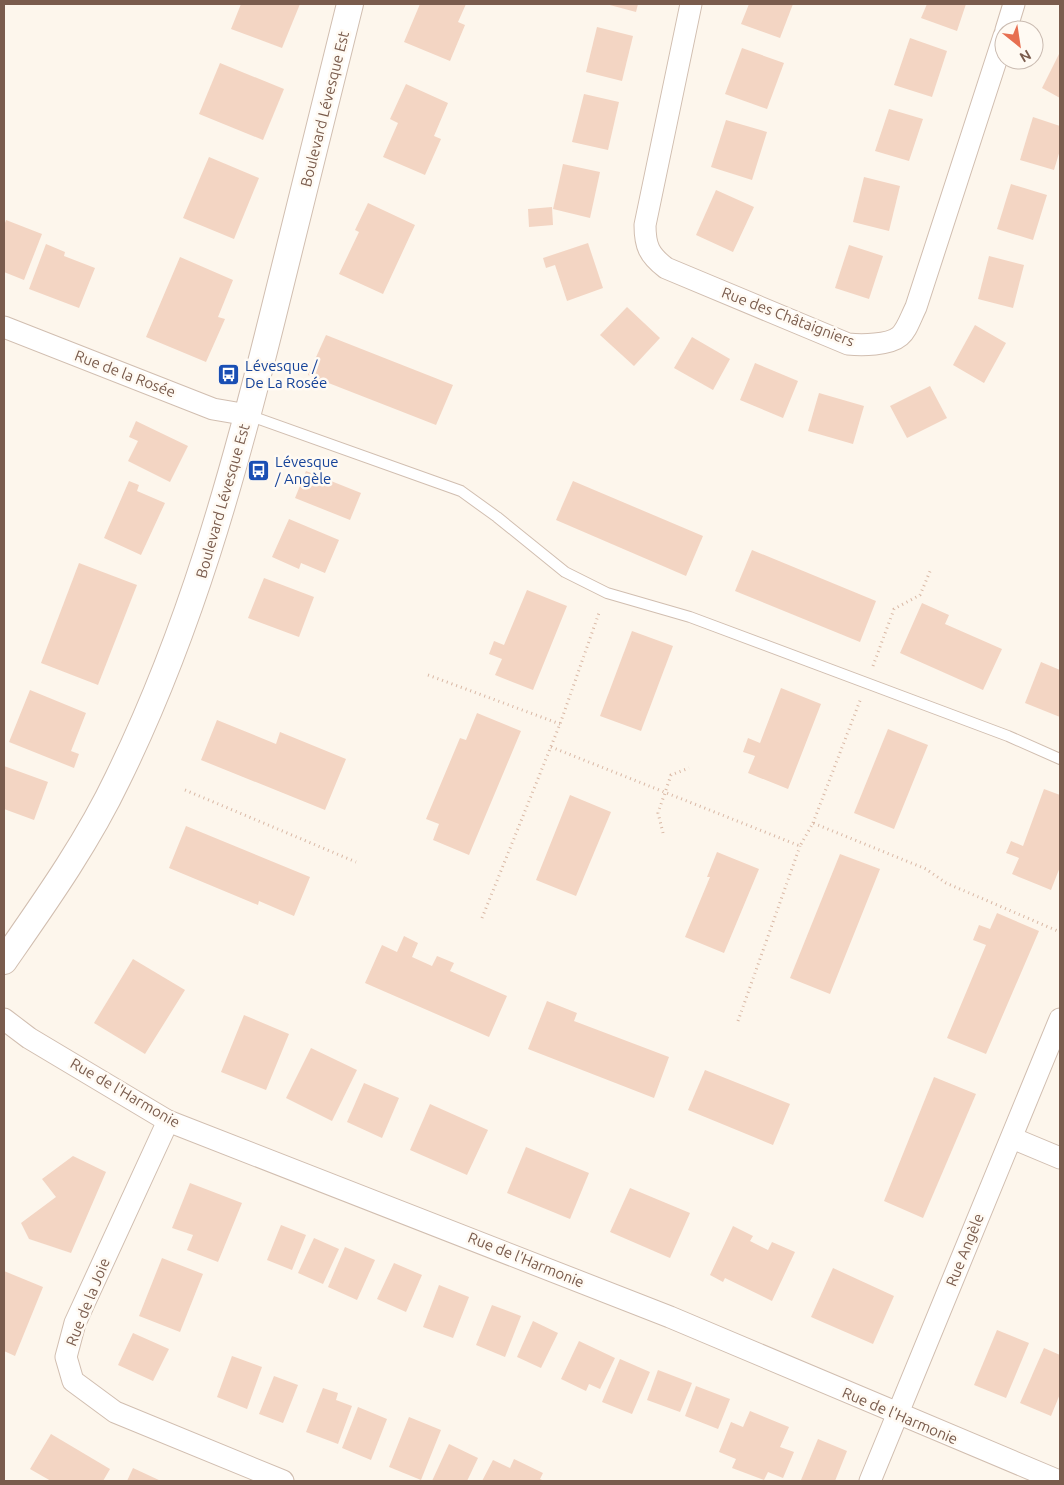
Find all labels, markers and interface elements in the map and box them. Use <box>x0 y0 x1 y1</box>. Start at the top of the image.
north arrow <box>994 20 1044 70</box>
street label: Boulevard Lévesque Est <box>297 29 352 188</box>
text: N <box>1017 47 1034 66</box>
street label: Rue des Châtaigniers <box>719 283 857 350</box>
street label: Rue de la Rosée <box>72 347 178 401</box>
place label: Lévesque / De La Rosée <box>245 357 327 391</box>
bus stop icon: Lévesque / De La Rosée <box>217 363 241 387</box>
street label: Boulevard Lévesque Est <box>192 422 253 580</box>
place label: Lévesque / Angèle <box>274 453 339 487</box>
bus stop icon: Lévesque / Angèle <box>247 459 271 483</box>
street label: Rue de l'Harmonie <box>67 1054 183 1131</box>
street label: Rue Angèle <box>942 1211 987 1289</box>
street label: Rue de l'Harmonie <box>466 1228 587 1291</box>
street label: Rue de la Joie <box>62 1255 113 1348</box>
street label: Rue de l'Harmonie <box>840 1384 960 1448</box>

